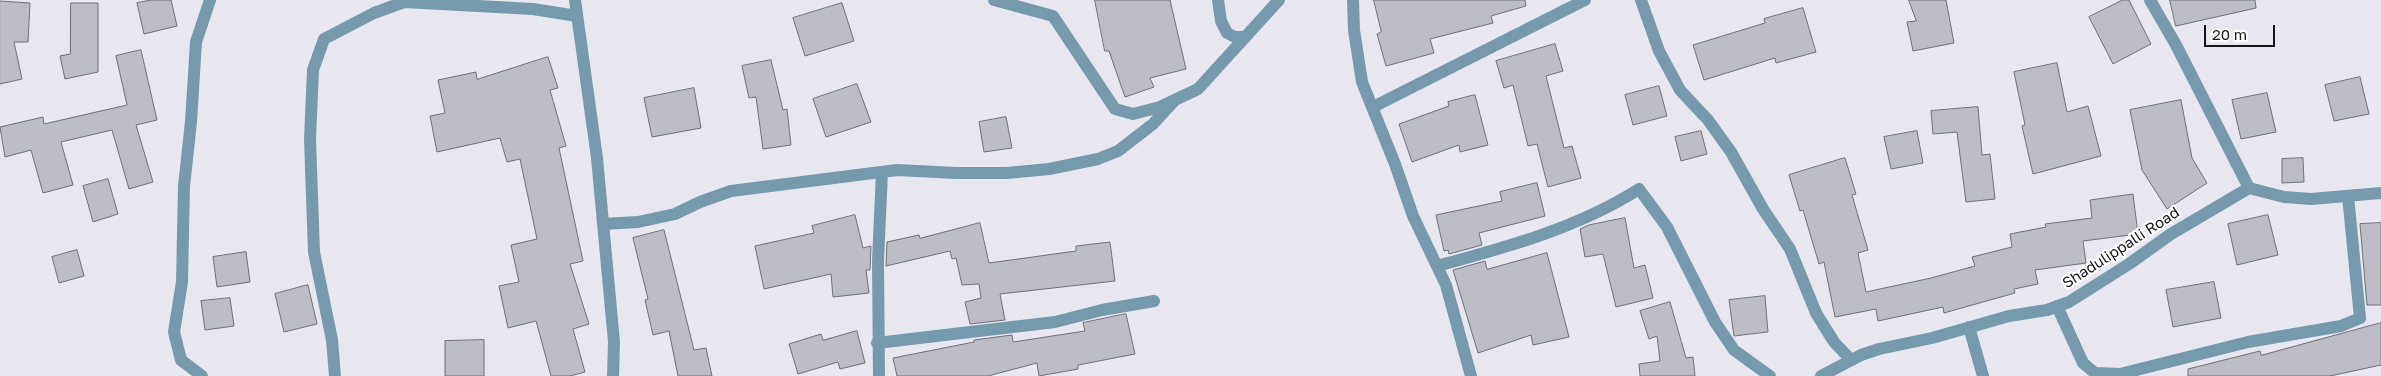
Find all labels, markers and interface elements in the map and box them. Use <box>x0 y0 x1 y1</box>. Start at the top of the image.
scale bar <box>2206 15 2277 47</box>
text: 20 m <box>2212 25 2247 43</box>
street label: Shadulippalli Road <box>2059 204 2183 292</box>

